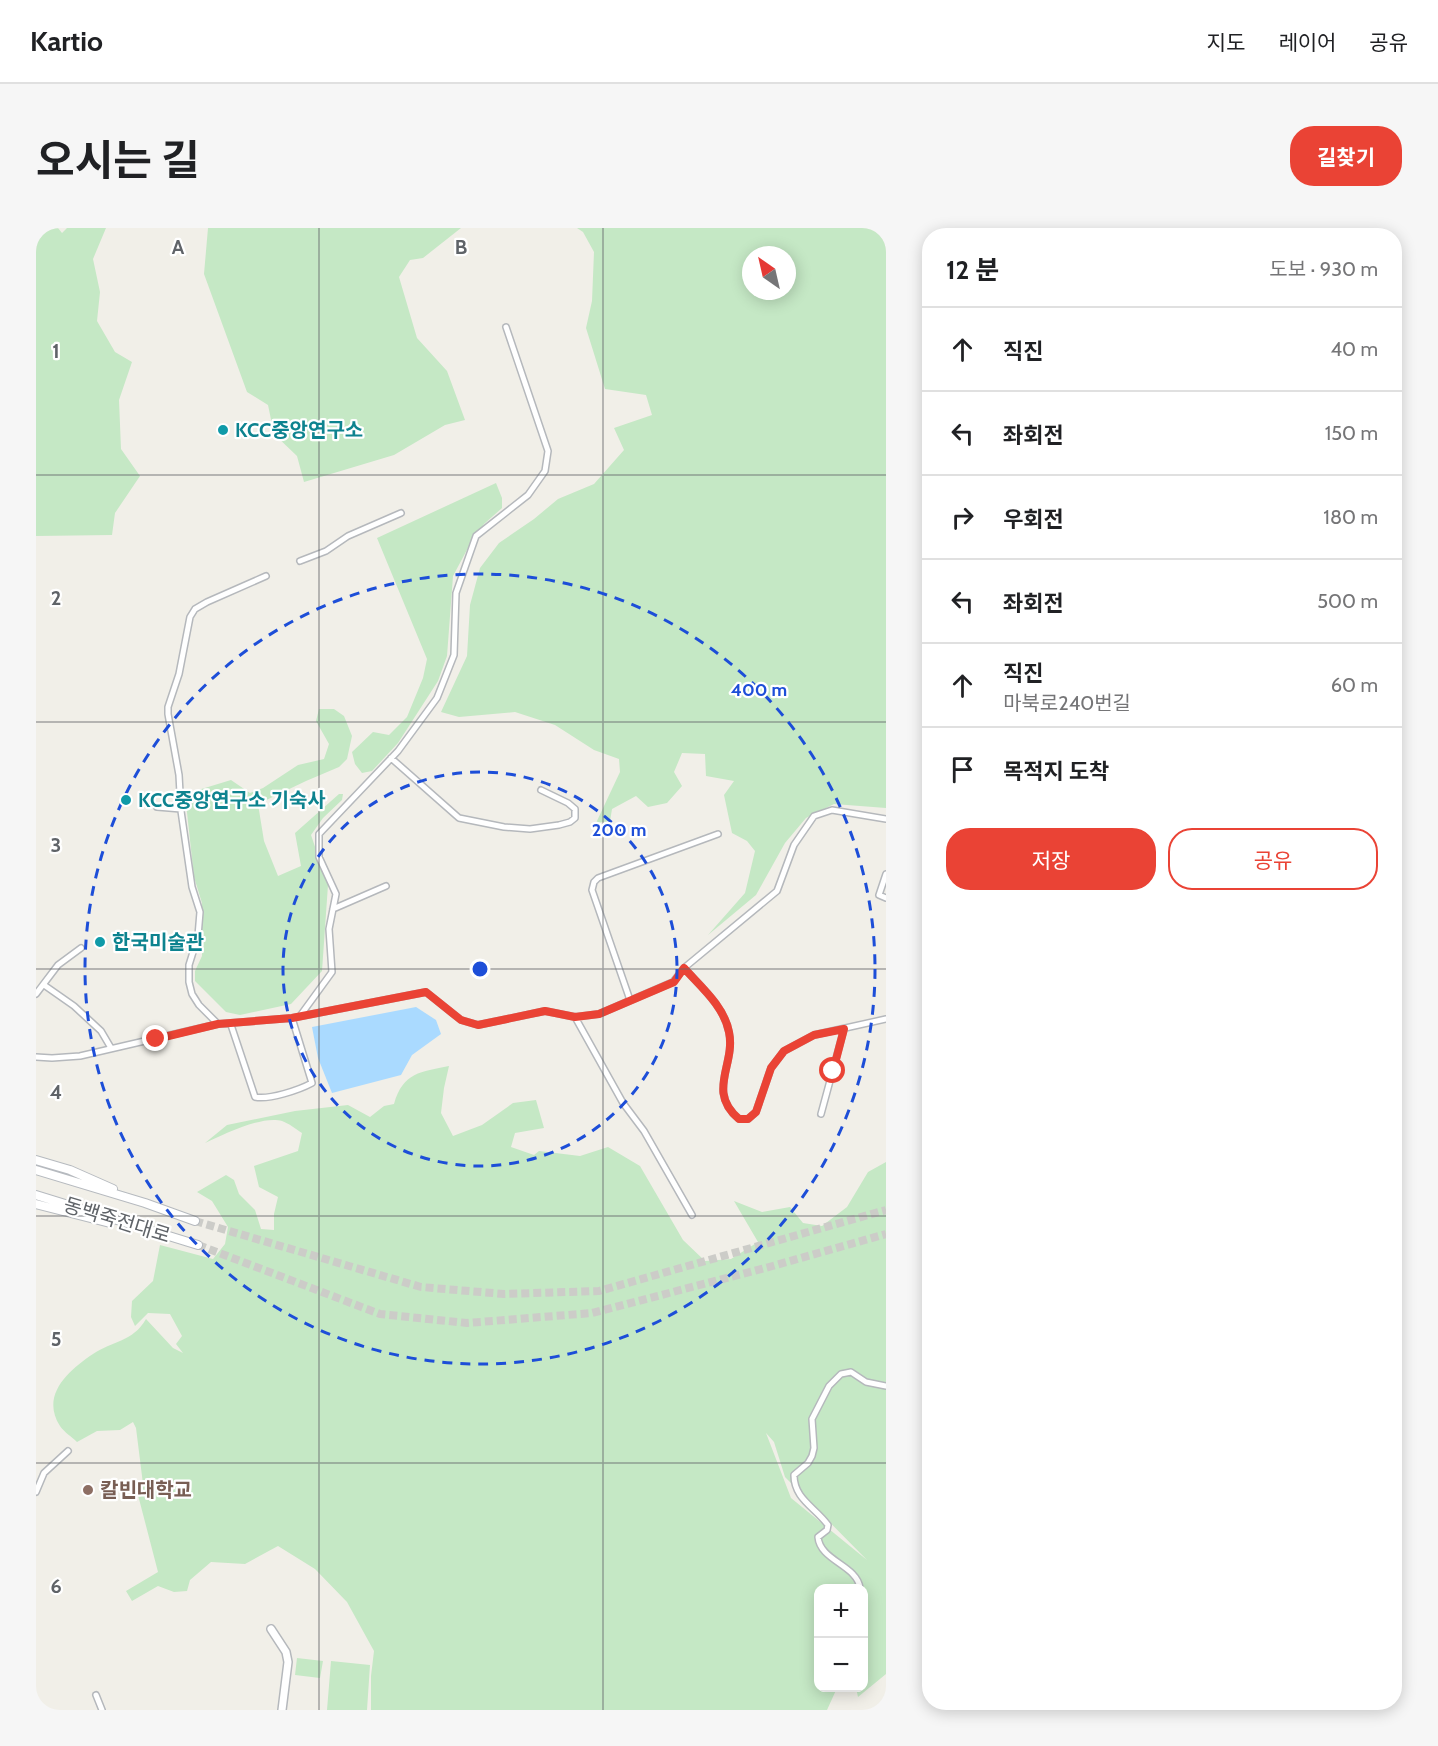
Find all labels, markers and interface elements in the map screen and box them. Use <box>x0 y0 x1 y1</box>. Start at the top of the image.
text: Kartio <box>30 24 103 58</box>
text: 지도 <box>1207 30 1245 55</box>
text: 레이어 <box>1278 30 1336 55</box>
text: 공유 <box>1369 30 1408 55</box>
button: 길찾기 <box>1290 126 1402 186</box>
text: 오시는 길 <box>36 134 200 186</box>
text: A <box>172 235 185 259</box>
text: B <box>455 235 467 259</box>
north arrow <box>742 246 796 300</box>
text: 12 분 <box>946 254 999 286</box>
text: 도보 · 930 m <box>1269 257 1378 281</box>
icon: ahead <box>946 333 979 366</box>
text: 40 m <box>1330 337 1378 361</box>
text: 직진 <box>1003 338 1043 365</box>
text: 1 <box>52 339 60 363</box>
icon: left <box>946 417 979 450</box>
place label: KCC중앙연구소 <box>235 418 363 442</box>
text: 150 m <box>1325 421 1378 445</box>
text: 좌회전 <box>1003 422 1064 449</box>
marker: KCC중앙연구소 <box>216 423 230 437</box>
icon: right <box>946 501 979 534</box>
text: 180 m <box>1323 505 1378 529</box>
text: 우회전 <box>1003 506 1064 533</box>
icon: left <box>946 585 979 618</box>
text: 2 <box>51 586 61 610</box>
text: 500 m <box>1317 589 1378 613</box>
text: 좌회전 <box>1003 590 1064 617</box>
text: 직진 <box>1003 660 1043 687</box>
icon: ahead <box>946 669 979 702</box>
text: 60 m <box>1331 673 1378 697</box>
text: 400 m <box>731 679 787 701</box>
text: 마북로240번길 <box>1003 691 1131 715</box>
icon: arrive <box>946 753 979 786</box>
text: 목적지 도착 <box>1003 758 1109 785</box>
place label: KCC중앙연구소 기숙사 <box>138 788 326 812</box>
marker: KCC중앙연구소 기숙사 <box>119 793 133 807</box>
text: 200 m <box>592 819 646 841</box>
button: 저장 <box>946 828 1156 890</box>
button: 공유 <box>1168 828 1378 890</box>
text: 3 <box>51 833 61 857</box>
place label: 한국미술관 <box>112 930 205 954</box>
marker: 한국미술관 <box>93 935 107 949</box>
centre of rings <box>470 959 490 979</box>
route end <box>142 1025 168 1051</box>
route start <box>819 1057 845 1083</box>
text: 4 <box>50 1080 62 1104</box>
street label: 동백죽전대로 <box>61 1192 173 1248</box>
text: 5 <box>51 1327 61 1351</box>
place label: 칼빈대학교 <box>100 1478 192 1502</box>
marker: 칼빈대학교 <box>81 1483 95 1497</box>
text: 6 <box>50 1574 62 1598</box>
map controls <box>814 1584 868 1692</box>
button: + <box>814 1584 868 1638</box>
button: − <box>814 1638 868 1692</box>

